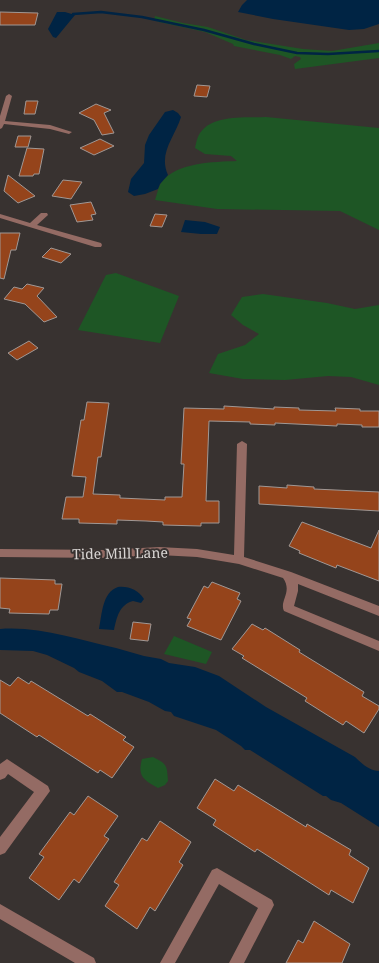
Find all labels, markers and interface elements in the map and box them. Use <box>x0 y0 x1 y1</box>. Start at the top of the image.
street label: Tide Mill Lane <box>72 543 168 563</box>

